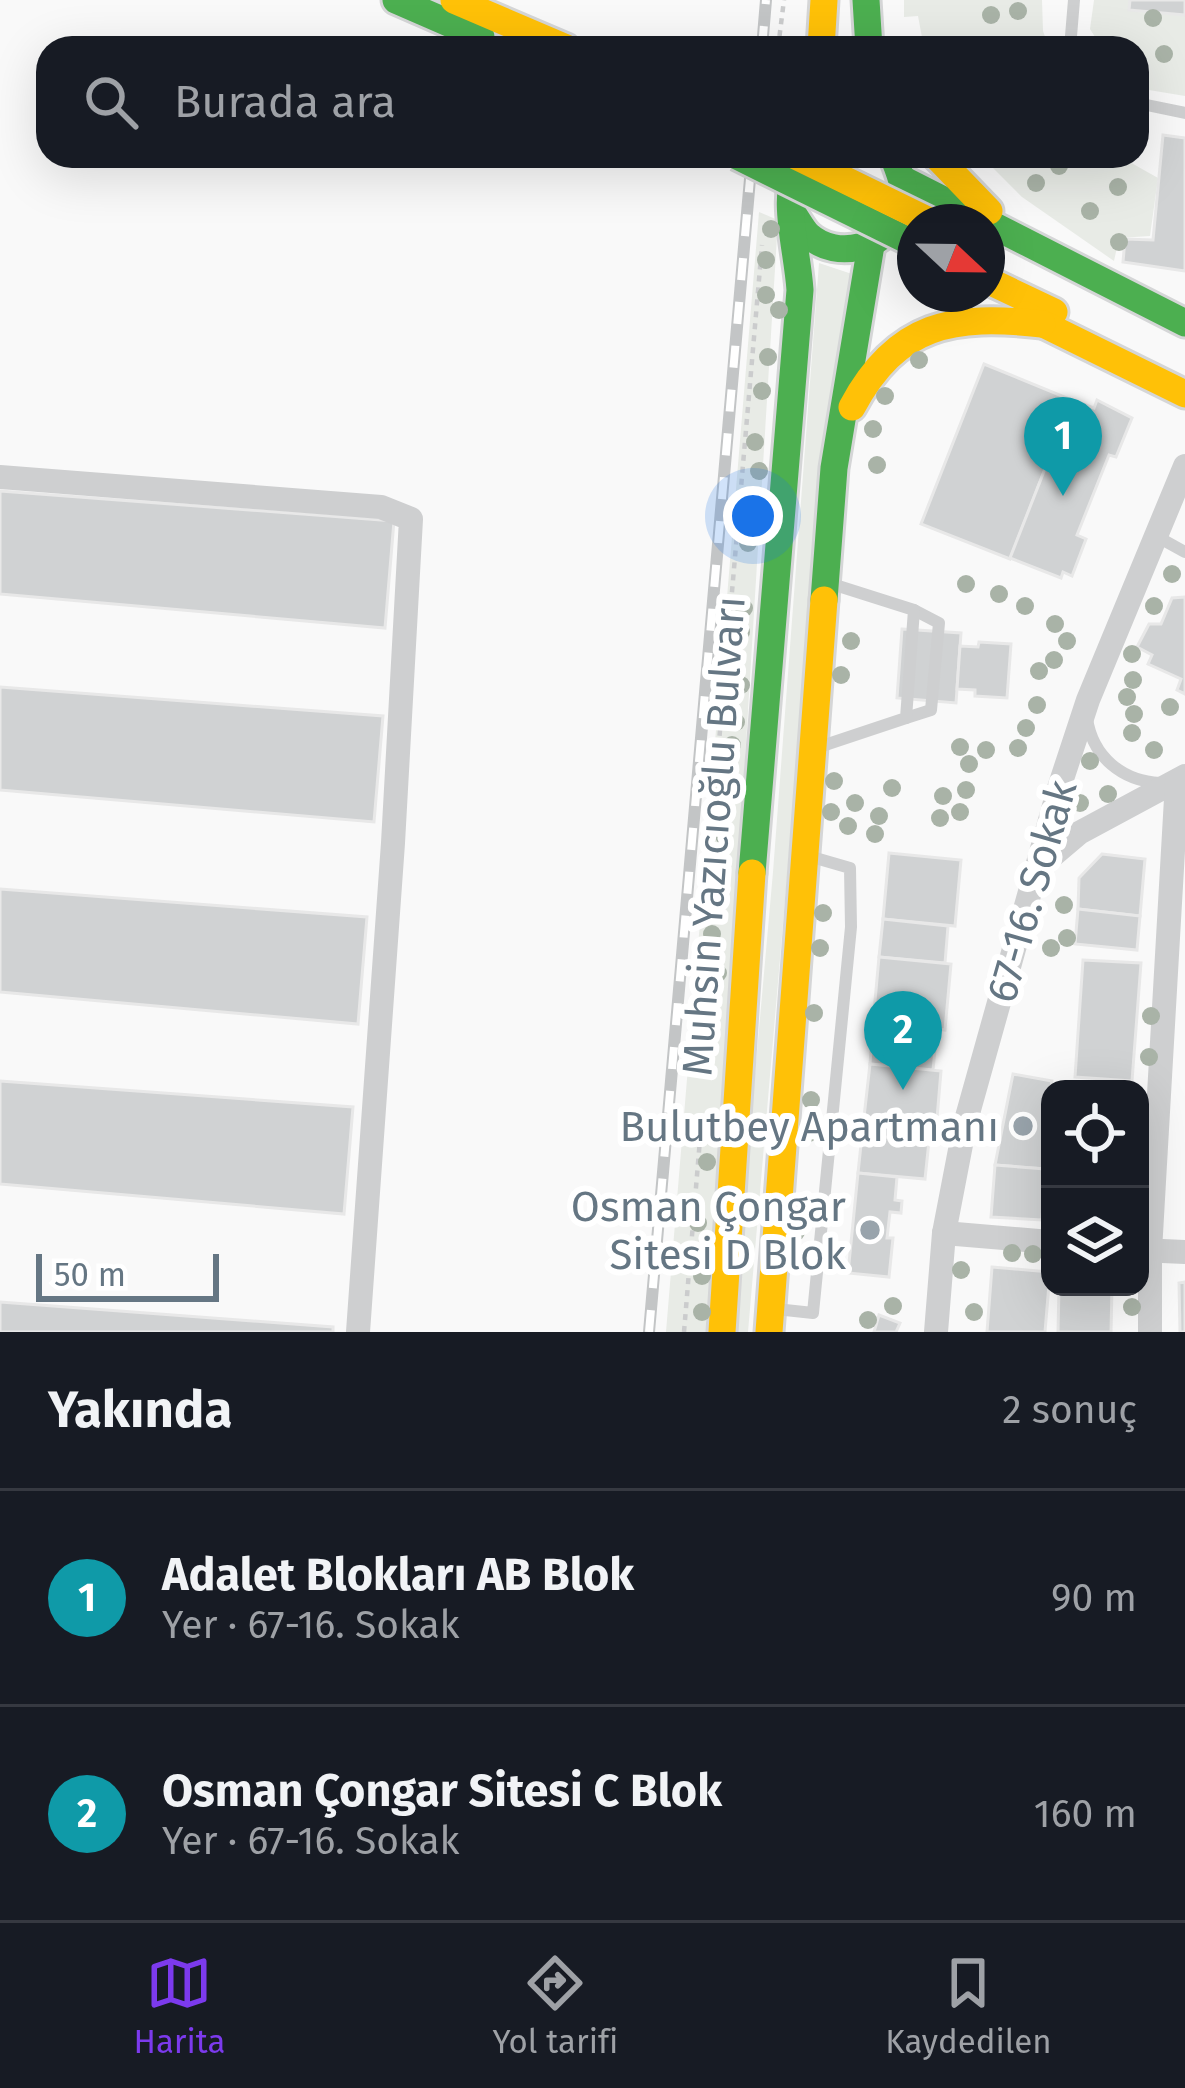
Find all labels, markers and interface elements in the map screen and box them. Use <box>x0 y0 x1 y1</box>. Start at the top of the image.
search box <box>36 36 1149 168</box>
icon: search <box>78 69 144 135</box>
text: Burada ara <box>174 75 396 129</box>
north arrow <box>897 204 1005 312</box>
pin: 1 <box>1024 397 1102 496</box>
your location <box>723 486 783 546</box>
street label: Muhsin Yazıcıoğlu Bulvarı <box>672 595 756 1078</box>
street label: 67-16. Sokak <box>976 774 1088 1008</box>
pin: 2 <box>864 991 942 1090</box>
map controls <box>1041 1080 1149 1296</box>
button: locate <box>1041 1080 1149 1188</box>
place label: Bulutbey Apartmanı <box>620 1102 999 1152</box>
marker: Bulutbey Apartmanı <box>1010 1113 1036 1139</box>
place label: Osman Çongar Sitesi D Blok <box>571 1182 846 1280</box>
button: layers <box>1041 1188 1149 1296</box>
marker: Osman Çongar Sitesi D Blok <box>857 1217 883 1243</box>
scale bar <box>36 1248 219 1301</box>
text: 50 m <box>54 1255 126 1295</box>
text: Yakında <box>48 1379 232 1441</box>
text: 2 sonuç <box>1002 1387 1137 1433</box>
text: Adalet Blokları AB Blok <box>162 1548 634 1602</box>
text: 1 <box>78 1575 96 1621</box>
text: 90 m <box>1051 1575 1137 1621</box>
text: Yer · 67-16. Sokak <box>162 1602 460 1648</box>
text: Osman Çongar Sitesi C Blok <box>162 1764 722 1818</box>
text: 2 <box>77 1791 97 1837</box>
text: 160 m <box>1034 1791 1137 1837</box>
text: Yer · 67-16. Sokak <box>162 1818 460 1864</box>
tab: Harita <box>133 1950 226 2062</box>
tab: Yol tarifi <box>492 1950 618 2062</box>
tab: Kaydedilen <box>885 1950 1052 2062</box>

